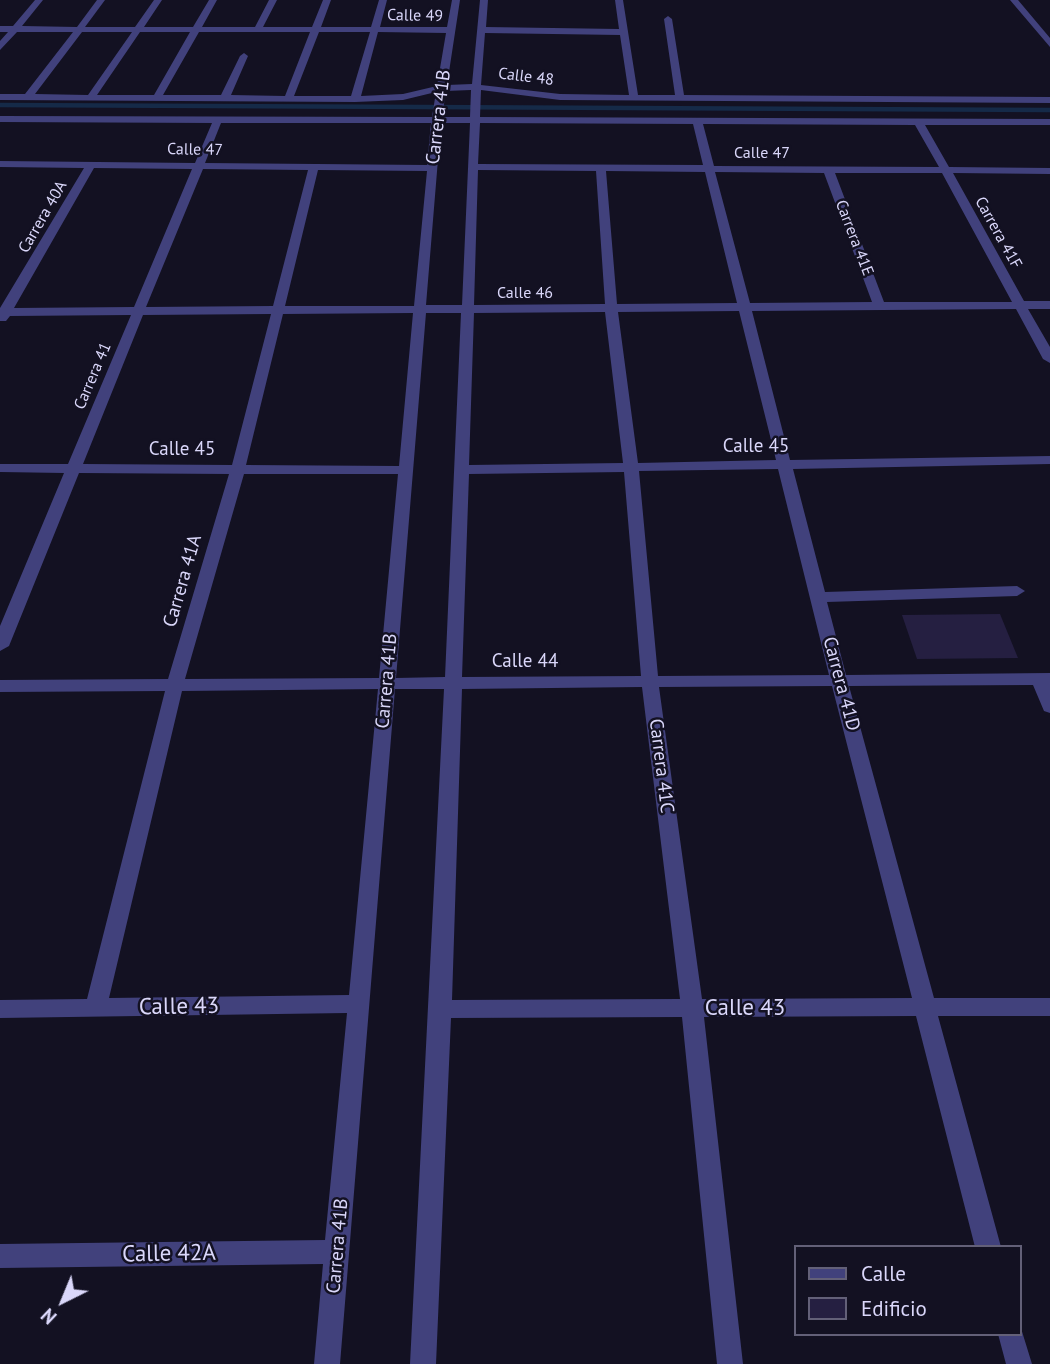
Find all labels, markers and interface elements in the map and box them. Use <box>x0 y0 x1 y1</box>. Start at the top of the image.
street label: Calle 49 <box>387 6 443 26</box>
street label: Calle 48 <box>497 64 555 90</box>
street label: Carrera 41B <box>422 68 456 166</box>
street label: Calle 47 <box>167 140 223 160</box>
street label: Calle 47 <box>734 143 790 163</box>
street label: Carrera 40A <box>15 177 71 257</box>
street label: Carrera 41F <box>970 194 1026 272</box>
street label: Carrera 41E <box>831 197 877 279</box>
street label: Calle 46 <box>497 283 553 303</box>
street label: Carrera 41 <box>70 340 116 412</box>
street label: Calle 45 <box>723 436 789 458</box>
street label: Calle 45 <box>149 439 215 461</box>
street label: Carrera 41A <box>159 532 207 630</box>
street label: Carrera 41B <box>371 633 403 729</box>
street label: Carrera 41D <box>817 634 865 734</box>
street label: Calle 44 <box>492 651 558 673</box>
street label: Carrera 41C <box>644 717 678 815</box>
street label: Calle 43 <box>139 992 219 1022</box>
street label: Calle 43 <box>705 994 785 1022</box>
street label: Carrera 41B <box>322 1198 354 1294</box>
street label: Calle 42A <box>122 1239 216 1269</box>
legend <box>794 1245 1022 1336</box>
text: Calle <box>861 1260 906 1287</box>
north arrow <box>28 1266 98 1336</box>
text: Edificio <box>861 1295 927 1322</box>
text: N <box>36 1303 61 1329</box>

